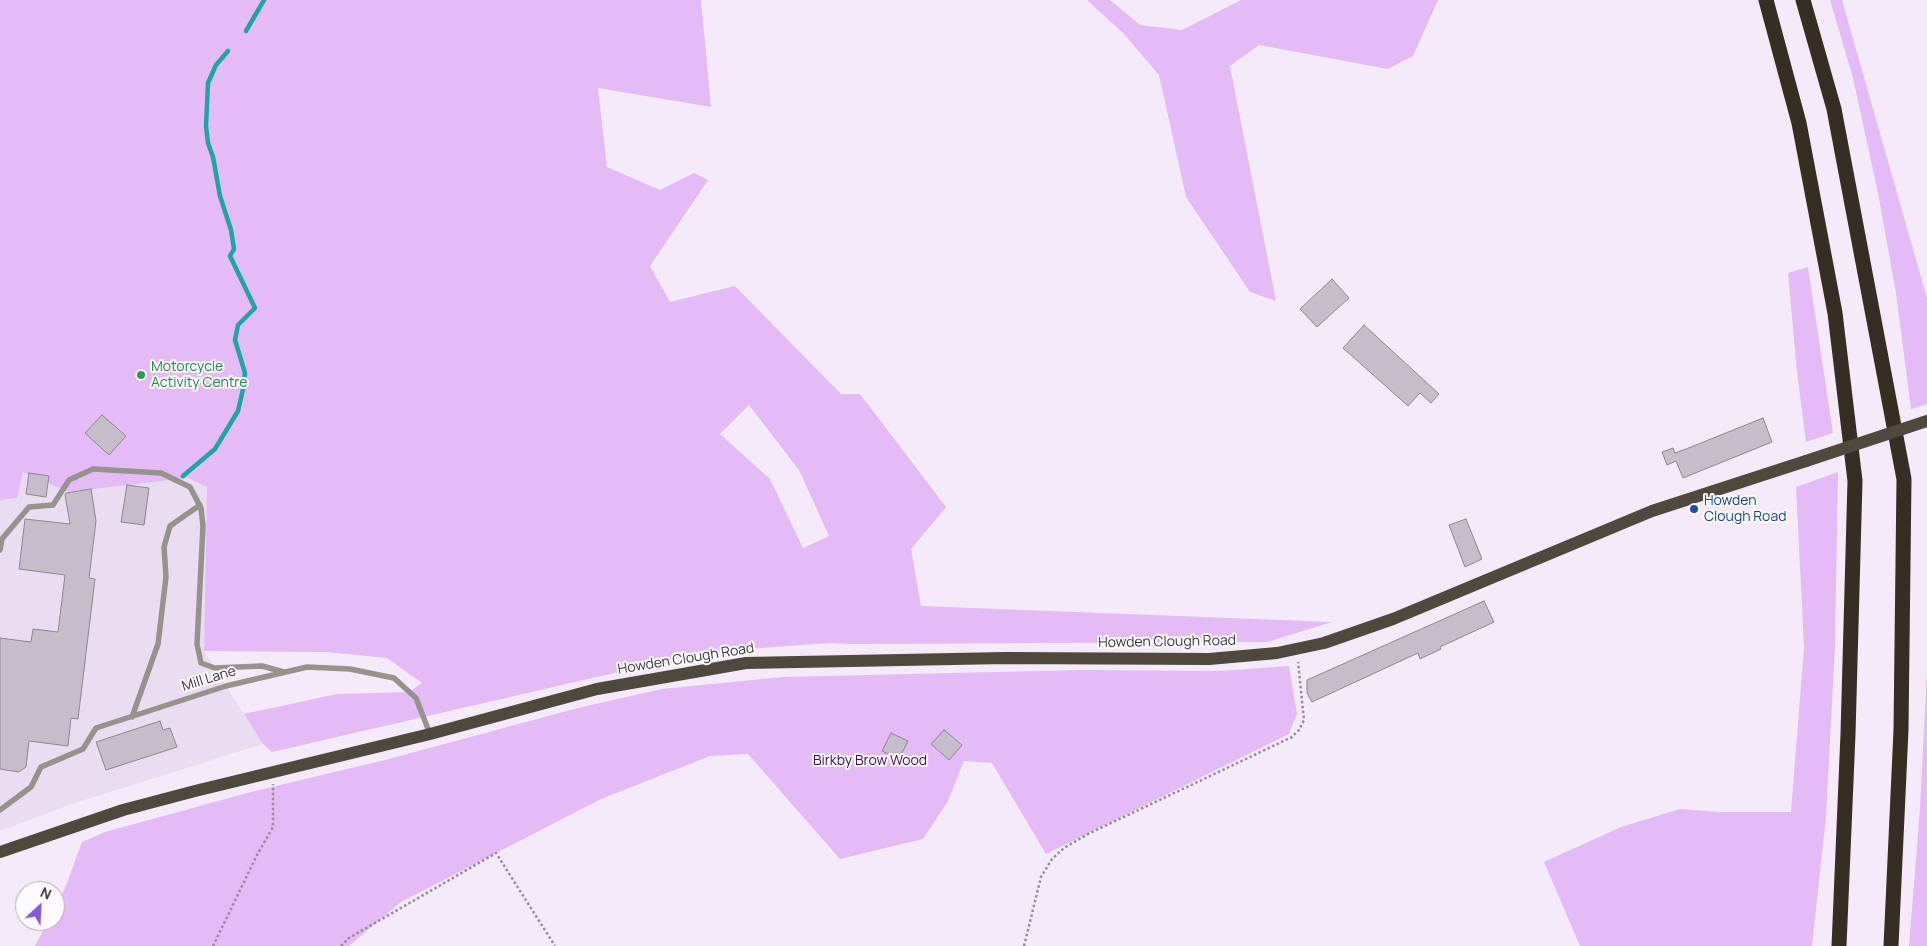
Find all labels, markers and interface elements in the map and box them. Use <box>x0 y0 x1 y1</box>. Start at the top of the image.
place label: Motorcycle Activity Centre <box>151 359 247 392</box>
marker: Motorcycle Activity Centre <box>135 369 147 381</box>
place label: Howden Clough Road <box>1704 493 1786 526</box>
marker: Howden Clough Road <box>1688 503 1700 515</box>
street label: Howden Clough Road <box>1098 632 1236 652</box>
street label: Howden Clough Road <box>617 640 755 678</box>
street label: Mill Lane <box>180 663 238 695</box>
park label: Birkby Brow Wood <box>813 753 927 769</box>
north arrow <box>15 881 65 931</box>
text: N <box>38 882 55 904</box>

